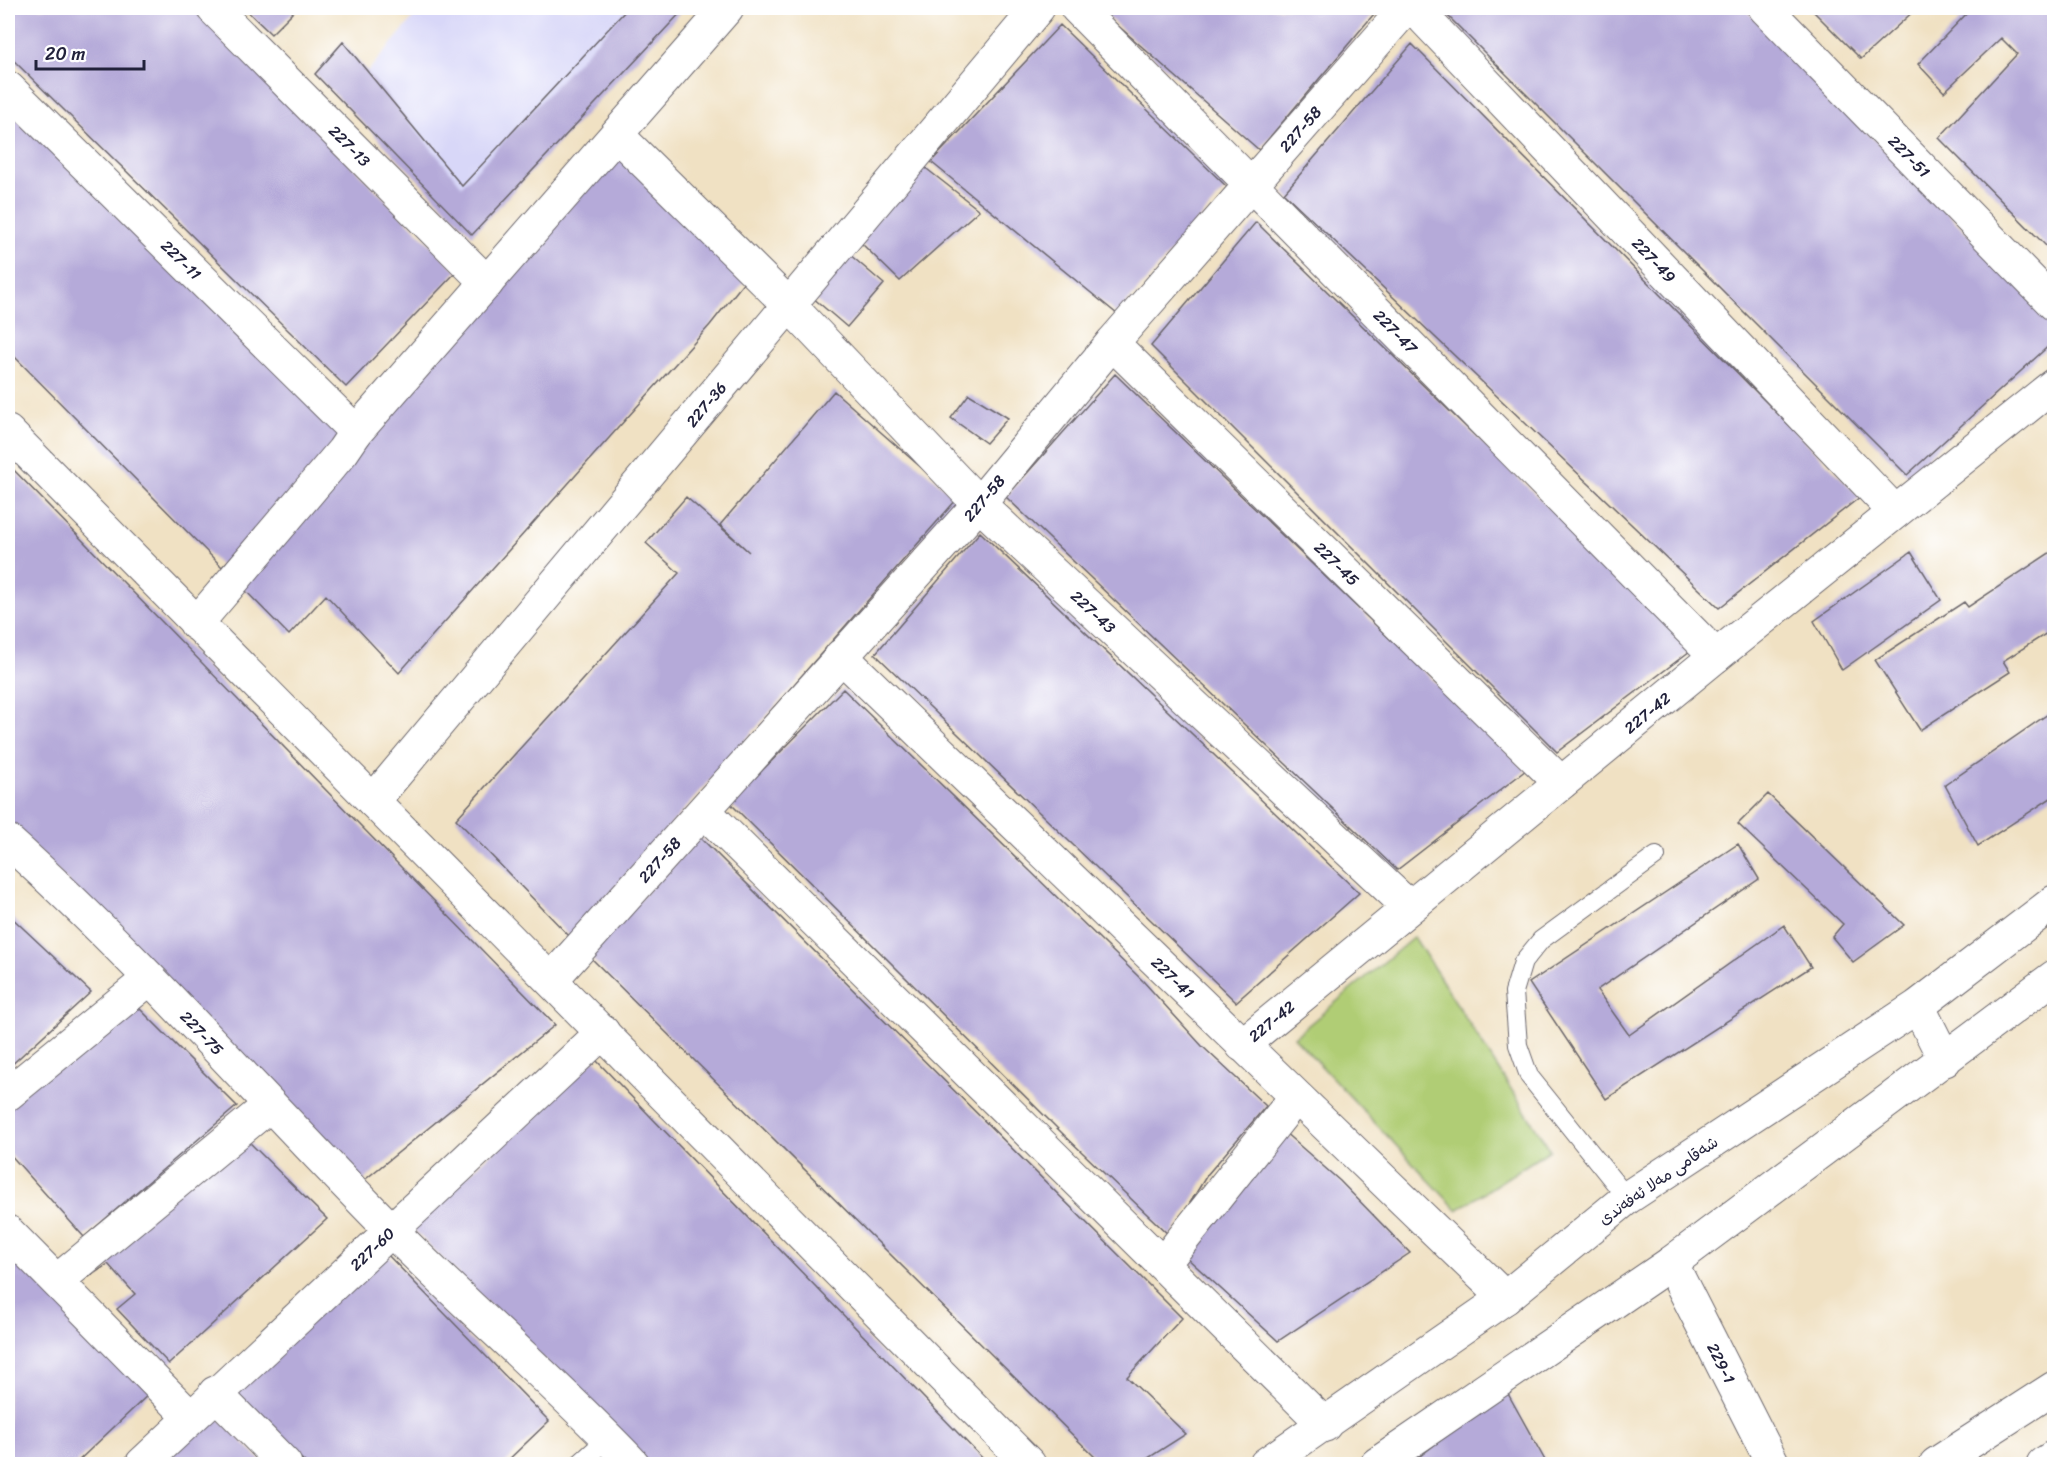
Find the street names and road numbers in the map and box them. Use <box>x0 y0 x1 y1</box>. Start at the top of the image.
street label: 227-58 <box>1272 99 1329 159</box>
street label: 227-13 <box>321 118 378 174</box>
street label: 227-51 <box>1881 128 1938 185</box>
street label: 227-49 <box>1624 230 1683 290</box>
street label: 227-11 <box>154 232 209 287</box>
street label: 227-47 <box>1366 302 1425 362</box>
street label: 227-36 <box>678 375 734 434</box>
street label: 227-58 <box>956 468 1013 528</box>
street label: 227-45 <box>1307 534 1367 594</box>
street label: 227-43 <box>1064 583 1123 641</box>
street label: 227-42 <box>1617 685 1678 741</box>
street label: 227-58 <box>631 830 689 890</box>
street label: 227-41 <box>1144 949 1202 1006</box>
street label: 227-42 <box>1242 993 1302 1050</box>
street label: 227-75 <box>173 1004 231 1063</box>
street label: شەقامی مەلا ئەفەندی <box>1592 1128 1724 1233</box>
street label: 227-60 <box>342 1220 402 1278</box>
street label: 229-1 <box>1699 1338 1744 1389</box>

